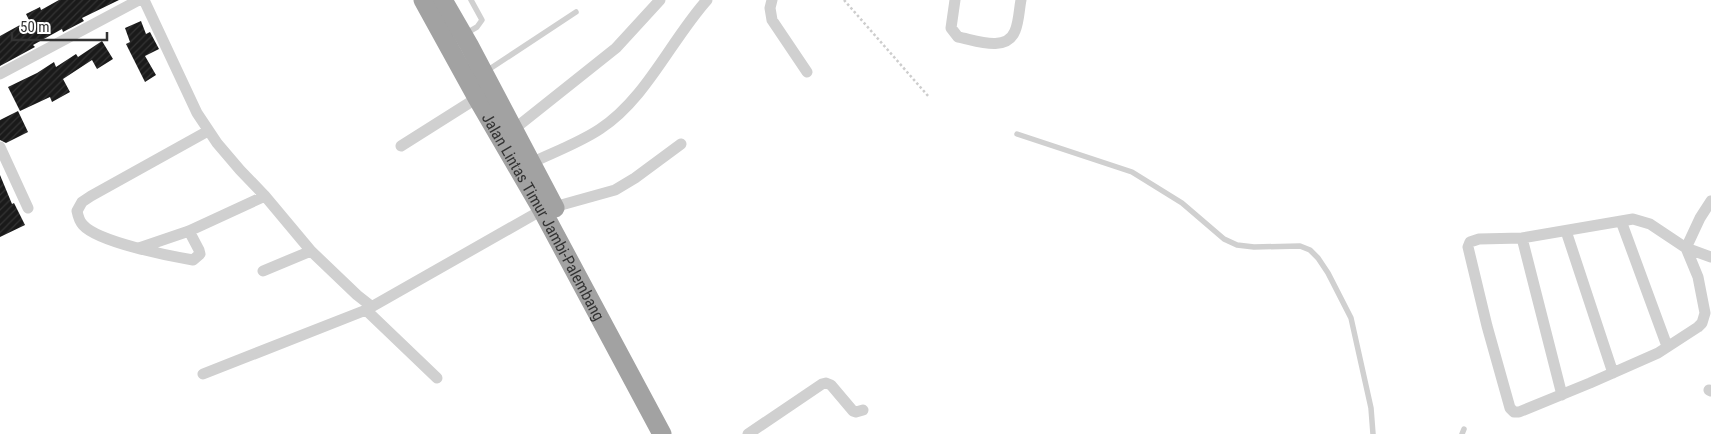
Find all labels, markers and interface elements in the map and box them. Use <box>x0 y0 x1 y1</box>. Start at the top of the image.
scale bar <box>12 10 108 42</box>
text: 50 m <box>20 18 50 36</box>
street label: Jalan Lintas Timur Jambi-Palembang <box>478 110 609 324</box>

